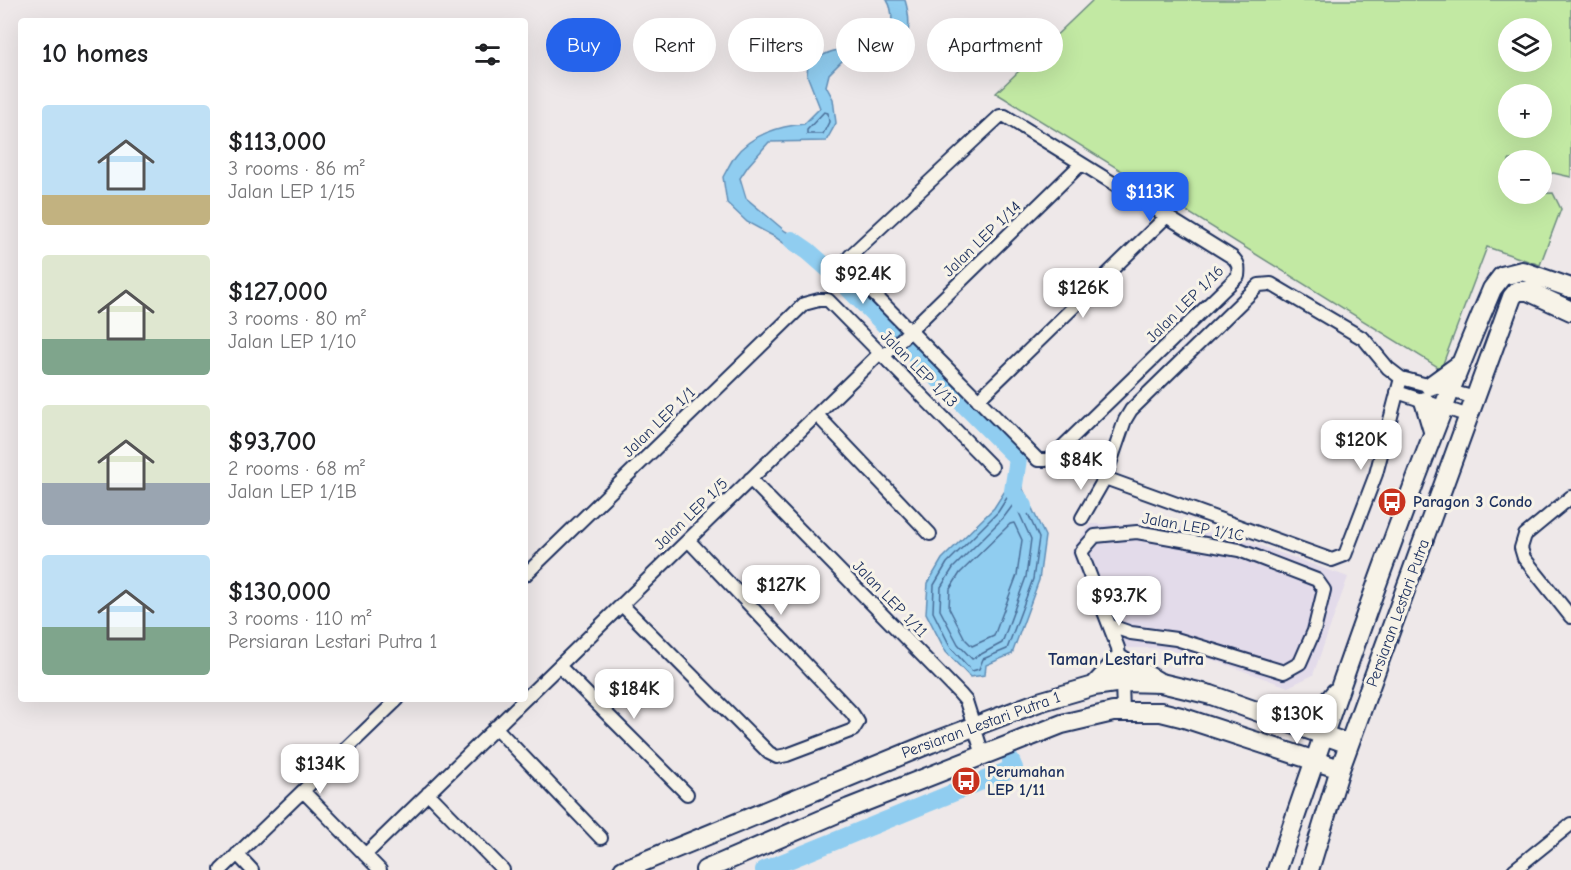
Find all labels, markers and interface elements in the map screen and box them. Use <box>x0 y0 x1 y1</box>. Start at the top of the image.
chip: Buy <box>546 18 621 72</box>
chip: Rent <box>633 18 716 72</box>
chip: Filters <box>728 18 824 72</box>
chip: New <box>836 18 915 72</box>
chip: Apartment <box>927 18 1063 72</box>
map controls <box>1498 18 1552 204</box>
button: layers <box>1498 18 1552 72</box>
icon: filters <box>471 38 504 71</box>
text: 10 homes <box>42 39 148 69</box>
button: + <box>1498 84 1552 138</box>
text: $113,000 <box>228 127 327 157</box>
icon: home <box>90 129 162 201</box>
button: − <box>1498 150 1552 204</box>
text: 3 rooms · 86 m² <box>228 157 365 180</box>
pin: $113K <box>1108 172 1192 223</box>
text: Jalan LEP 1/15 <box>228 180 355 203</box>
text: $113K <box>1126 180 1174 203</box>
street label: Jalan LEP 1/14 <box>939 197 1025 281</box>
pin: $92.4K <box>814 254 912 305</box>
text: $92.4K <box>835 262 891 285</box>
street label: Jalan LEP 1/16 <box>1143 262 1227 346</box>
pin: $126K <box>1041 268 1125 319</box>
text: $126K <box>1057 276 1109 299</box>
text: $127,000 <box>228 277 328 307</box>
icon: home <box>90 279 162 351</box>
text: 3 rooms · 80 m² <box>228 307 366 330</box>
street label: Jalan LEP 1/13 <box>877 327 961 411</box>
text: Jalan LEP 1/10 <box>228 330 357 353</box>
street label: Jalan LEP 1/1 <box>619 383 699 461</box>
pin: $120K <box>1319 420 1403 471</box>
text: $93,700 <box>228 427 316 457</box>
text: $120K <box>1335 428 1387 451</box>
icon: home <box>90 429 162 501</box>
pin: $84K <box>1045 440 1117 491</box>
text: $84K <box>1060 448 1102 471</box>
text: 2 rooms · 68 m² <box>228 457 365 480</box>
street label: Jalan LEP 1/5 <box>650 474 732 554</box>
text: Jalan LEP 1/1B <box>228 480 357 503</box>
bus stop icon: Paragon 3 Condo <box>1376 486 1408 518</box>
place label: Paragon 3 Condo <box>1413 493 1532 511</box>
street label: Jalan LEP 1/1C <box>1141 509 1245 545</box>
street label: Persiaran Lestari Putra <box>1363 537 1433 689</box>
street label: Jalan LEP 1/11 <box>849 557 931 641</box>
pin: $127K <box>739 565 823 616</box>
text: $127K <box>756 573 806 596</box>
pin: $93.7K <box>1070 576 1168 627</box>
text: $130,000 <box>228 577 331 607</box>
icon: home <box>90 579 162 651</box>
text: $93.7K <box>1091 584 1147 607</box>
text: 3 rooms · 110 m² <box>228 607 372 630</box>
text: Persiaran Lestari Putra 1 <box>228 630 437 653</box>
district label: Taman Lestari Putra <box>1048 649 1204 670</box>
pin: $184K <box>592 669 676 720</box>
text: $184K <box>609 677 659 700</box>
street label: Persiaran Lestari Putra 1 <box>899 688 1063 762</box>
pin: $130K <box>1255 694 1339 745</box>
text: $130K <box>1271 702 1323 725</box>
pin: $134K <box>278 744 362 795</box>
text: $134K <box>295 752 345 775</box>
place label: Perumahan LEP 1/11 <box>987 763 1065 799</box>
bus stop icon: Perumahan LEP 1/11 <box>950 765 982 797</box>

